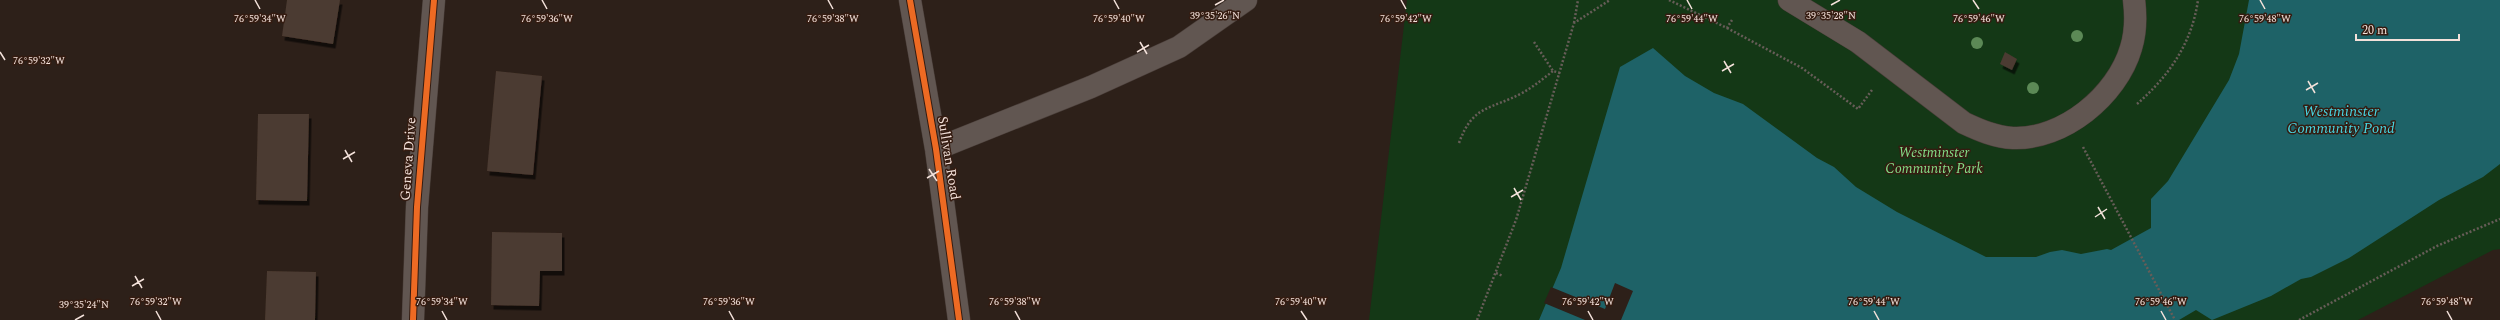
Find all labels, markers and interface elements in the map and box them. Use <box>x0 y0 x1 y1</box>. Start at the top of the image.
text: 39°35'26"N <box>1190 8 1240 24</box>
text: 39°35'28"N <box>1806 8 1856 24</box>
text: 76°59'34"W <box>234 11 286 27</box>
text: 76°59'36"W <box>521 11 573 27</box>
text: 76°59'38"W <box>807 11 859 27</box>
text: 76°59'40"W <box>1093 11 1145 27</box>
text: 76°59'42"W <box>1380 11 1432 27</box>
text: 76°59'44"W <box>1666 11 1718 27</box>
text: 76°59'46"W <box>1953 11 2005 27</box>
text: 76°59'48"W <box>2239 11 2291 27</box>
scale bar <box>2356 16 2459 42</box>
text: 20 m <box>2362 21 2387 40</box>
text: 76°59'32"W <box>13 53 65 69</box>
water label: Westminster Community Pond <box>2287 100 2395 140</box>
street label: Sullivan Road <box>932 115 966 202</box>
street label: Geneva Drive <box>395 116 421 202</box>
park label: Westminster Community Park <box>1885 142 1983 179</box>
text: 76°59'32"W <box>130 294 182 310</box>
text: 76°59'34"W <box>416 294 468 310</box>
text: 76°59'36"W <box>703 294 755 310</box>
text: 76°59'38"W <box>989 294 1041 310</box>
text: 76°59'40"W <box>1275 294 1327 310</box>
text: 76°59'42"W <box>1562 294 1614 310</box>
text: 76°59'44"W <box>1848 294 1900 310</box>
text: 76°59'46"W <box>2135 294 2187 310</box>
text: 76°59'48"W <box>2421 294 2473 310</box>
text: 39°35'24"N <box>59 297 109 313</box>

